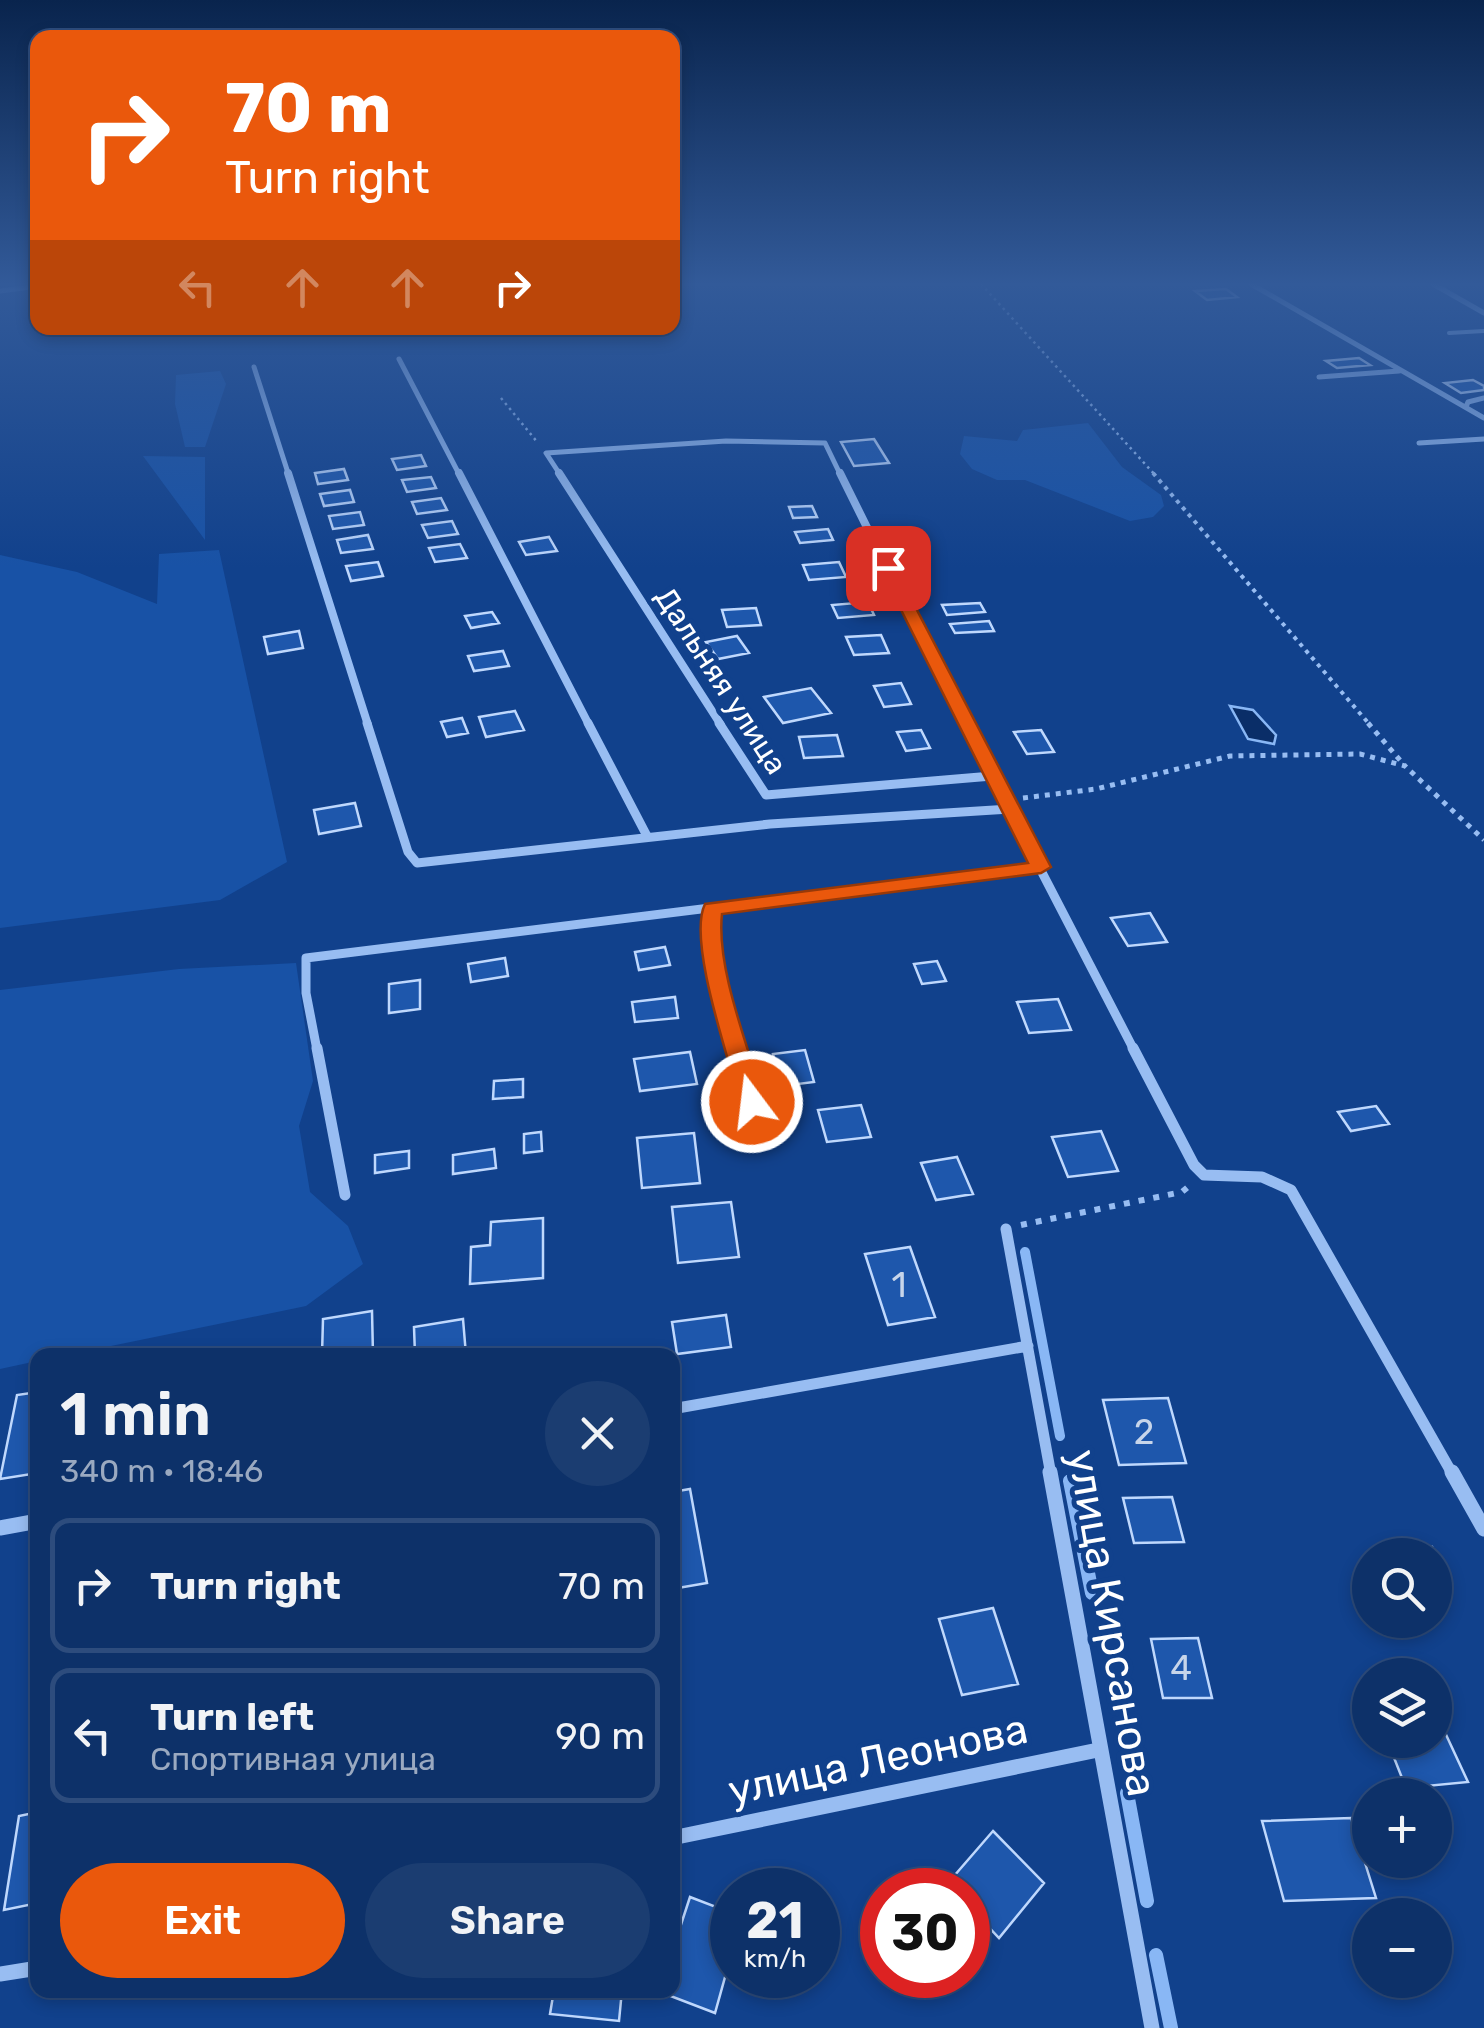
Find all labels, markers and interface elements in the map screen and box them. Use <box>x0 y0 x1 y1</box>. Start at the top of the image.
text: 70 m <box>225 67 392 150</box>
icon: right <box>60 70 190 200</box>
text: Turn right <box>225 151 429 204</box>
icon: left <box>170 260 225 315</box>
icon: ahead <box>275 260 330 315</box>
icon: ahead <box>380 260 435 315</box>
icon: right <box>485 260 540 315</box>
pin <box>846 526 931 611</box>
icon: arrive <box>861 541 916 596</box>
street label: Дальняя улица <box>647 581 795 781</box>
position arrow <box>700 1050 804 1154</box>
house number: 1 <box>892 1264 906 1306</box>
text: 1 min <box>60 1379 211 1450</box>
button: close <box>545 1381 650 1486</box>
house number: 2 <box>1134 1411 1154 1453</box>
street label: улица Кирсанова <box>1057 1446 1167 1800</box>
text: 340 m · 18:46 <box>60 1452 263 1490</box>
map controls <box>1352 1538 1452 1998</box>
button: search <box>1352 1538 1452 1638</box>
icon: right <box>65 1558 120 1613</box>
text: Turn right <box>150 1563 341 1609</box>
text: 70 m <box>558 1563 645 1609</box>
house number: 4 <box>1170 1647 1192 1689</box>
button: layers <box>1352 1658 1452 1758</box>
text: Turn left <box>150 1694 314 1740</box>
street label: улица Леонова <box>724 1704 1032 1816</box>
icon: left <box>65 1708 120 1763</box>
text: 90 m <box>555 1713 645 1759</box>
text: Спортивная улица <box>150 1740 436 1778</box>
button: + <box>1352 1778 1452 1878</box>
button: Exit <box>60 1863 345 1978</box>
button: Share <box>365 1863 650 1978</box>
speed limit sign: 30 <box>860 1868 990 1998</box>
text: 21 <box>746 1891 804 1951</box>
button: − <box>1352 1898 1452 1998</box>
text: km/h <box>744 1944 806 1973</box>

